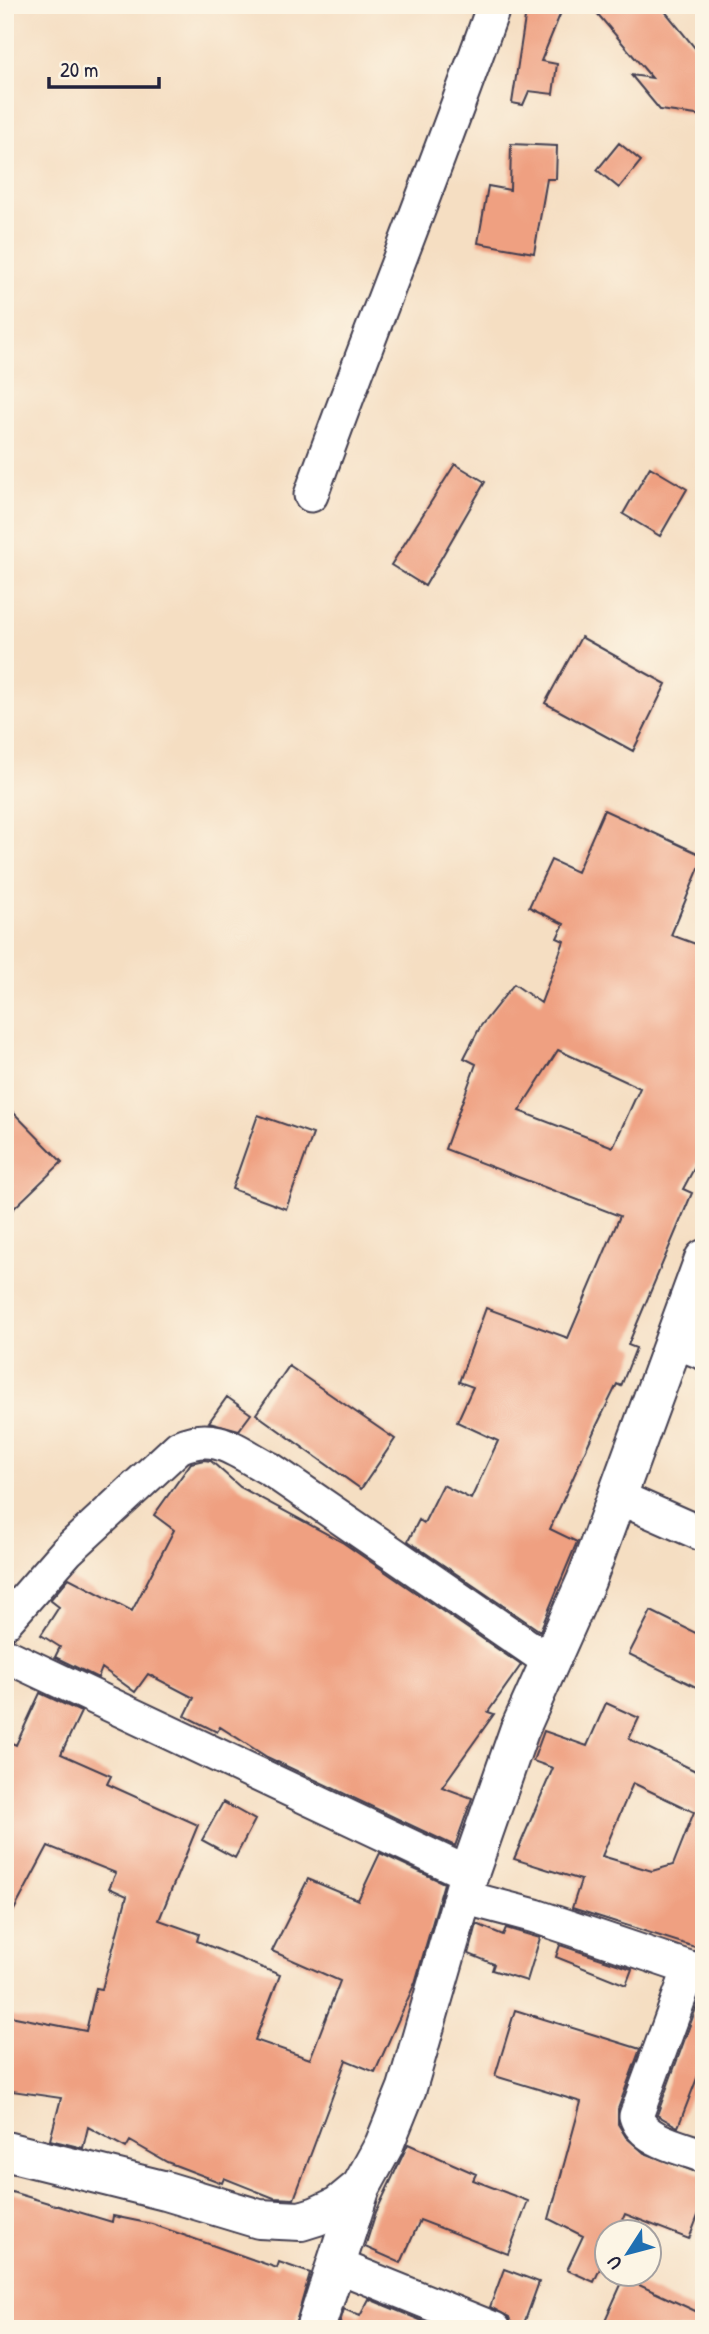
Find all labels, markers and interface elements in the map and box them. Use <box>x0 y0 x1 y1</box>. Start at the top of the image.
scale bar <box>49 46 159 90</box>
text: 20 m <box>60 55 98 84</box>
north arrow <box>594 2218 664 2288</box>
text: U <box>600 2251 628 2275</box>

